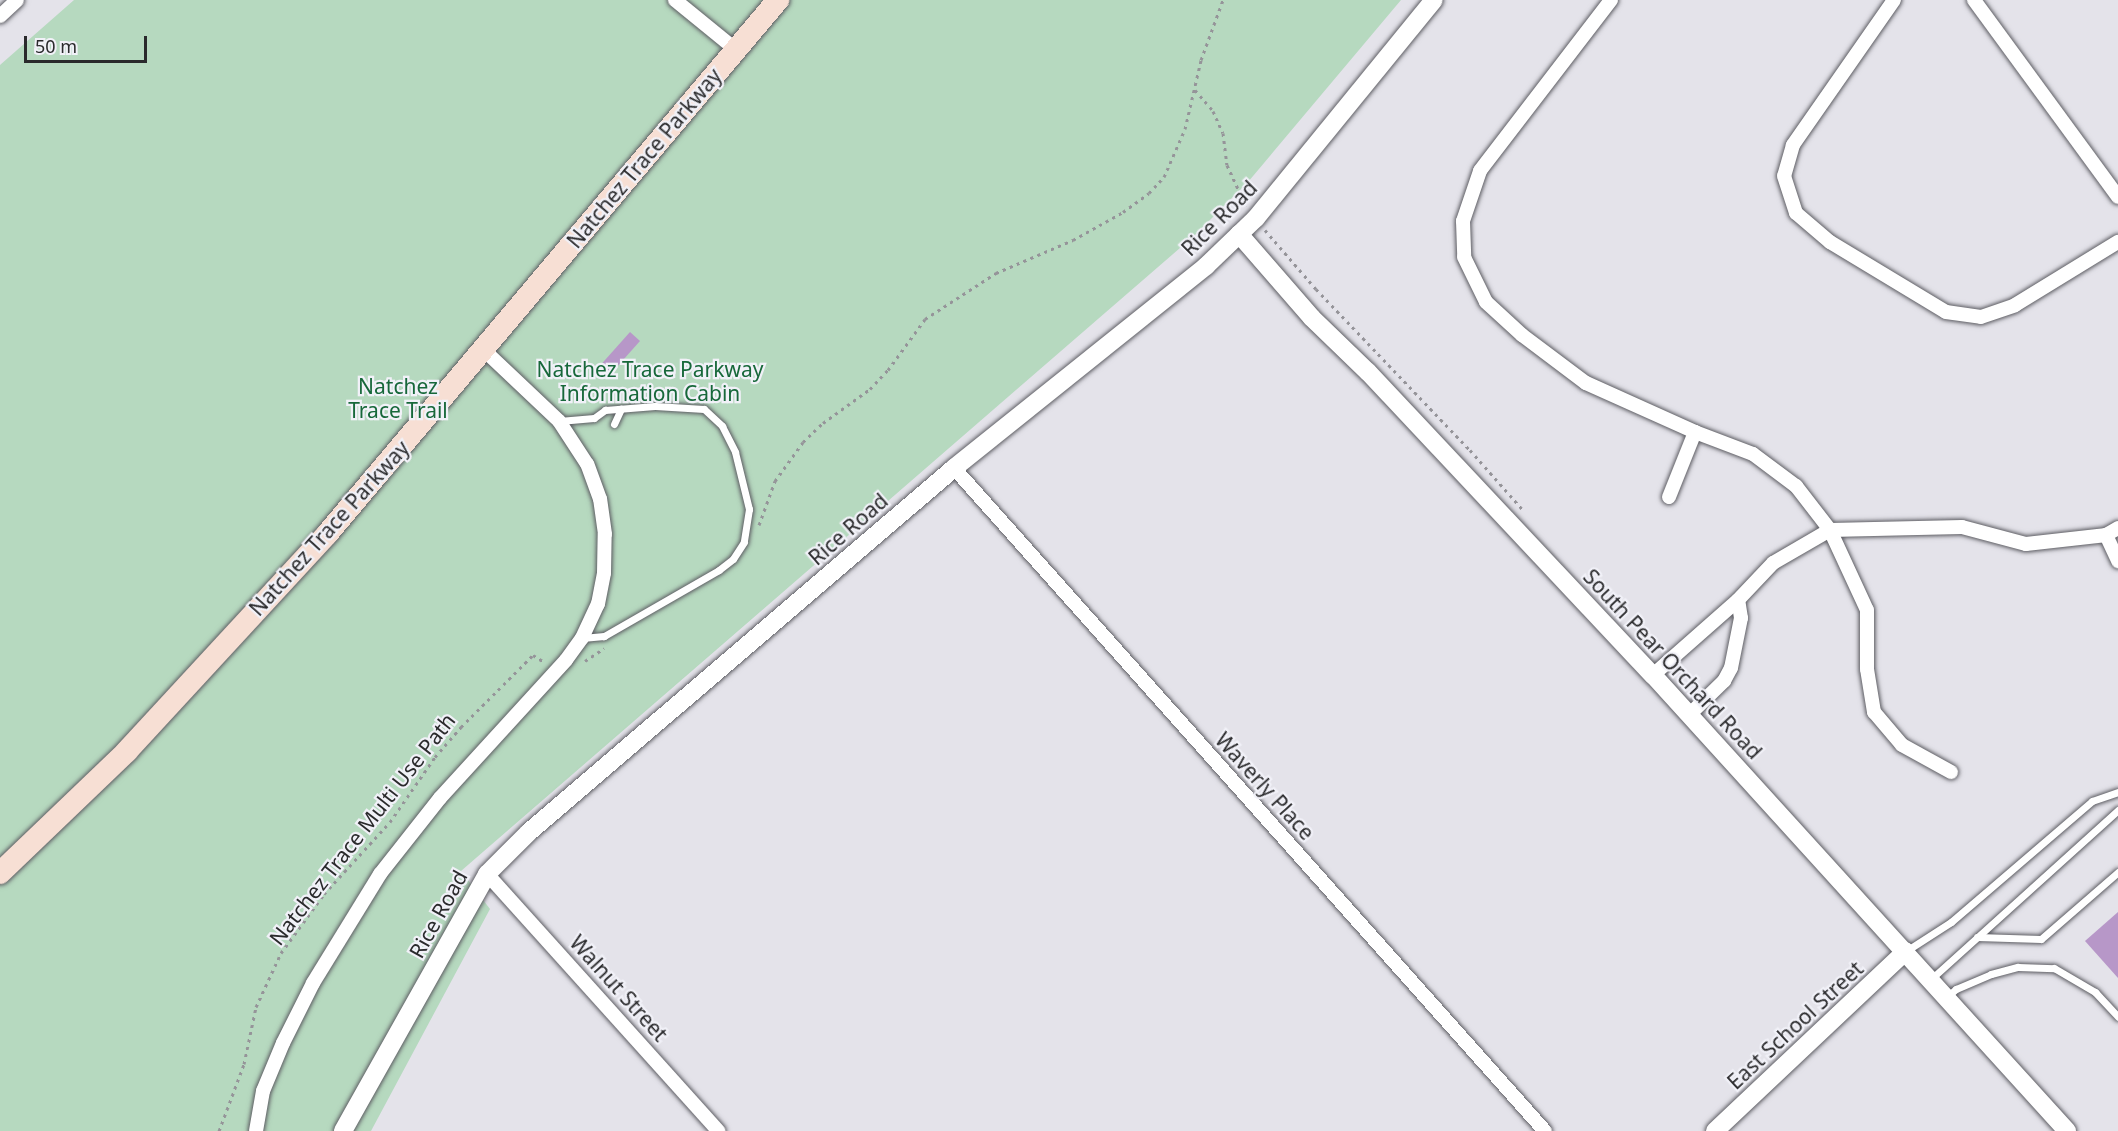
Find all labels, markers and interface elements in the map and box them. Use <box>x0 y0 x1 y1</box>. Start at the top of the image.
scale bar <box>27 24 150 62</box>
text: 50 m <box>35 34 77 58</box>
street label: Natchez Trace Parkway <box>561 63 727 253</box>
street label: Rice Road <box>1176 175 1262 261</box>
park label: Natchez Trace Parkway Information Cabin <box>537 356 763 406</box>
park label: Natchez Trace Trail <box>348 373 448 423</box>
street label: Natchez Trace Parkway <box>244 435 414 621</box>
street label: Rice Road <box>803 488 893 570</box>
street label: South Pear Orchard Road <box>1578 564 1768 764</box>
street label: Natchez Trace Multi Use Path <box>264 708 460 950</box>
street label: Waverly Place <box>1210 727 1320 845</box>
street label: Rice Road <box>404 866 472 962</box>
street label: Walnut Street <box>565 930 673 1046</box>
street label: East School Street <box>1722 956 1868 1094</box>

